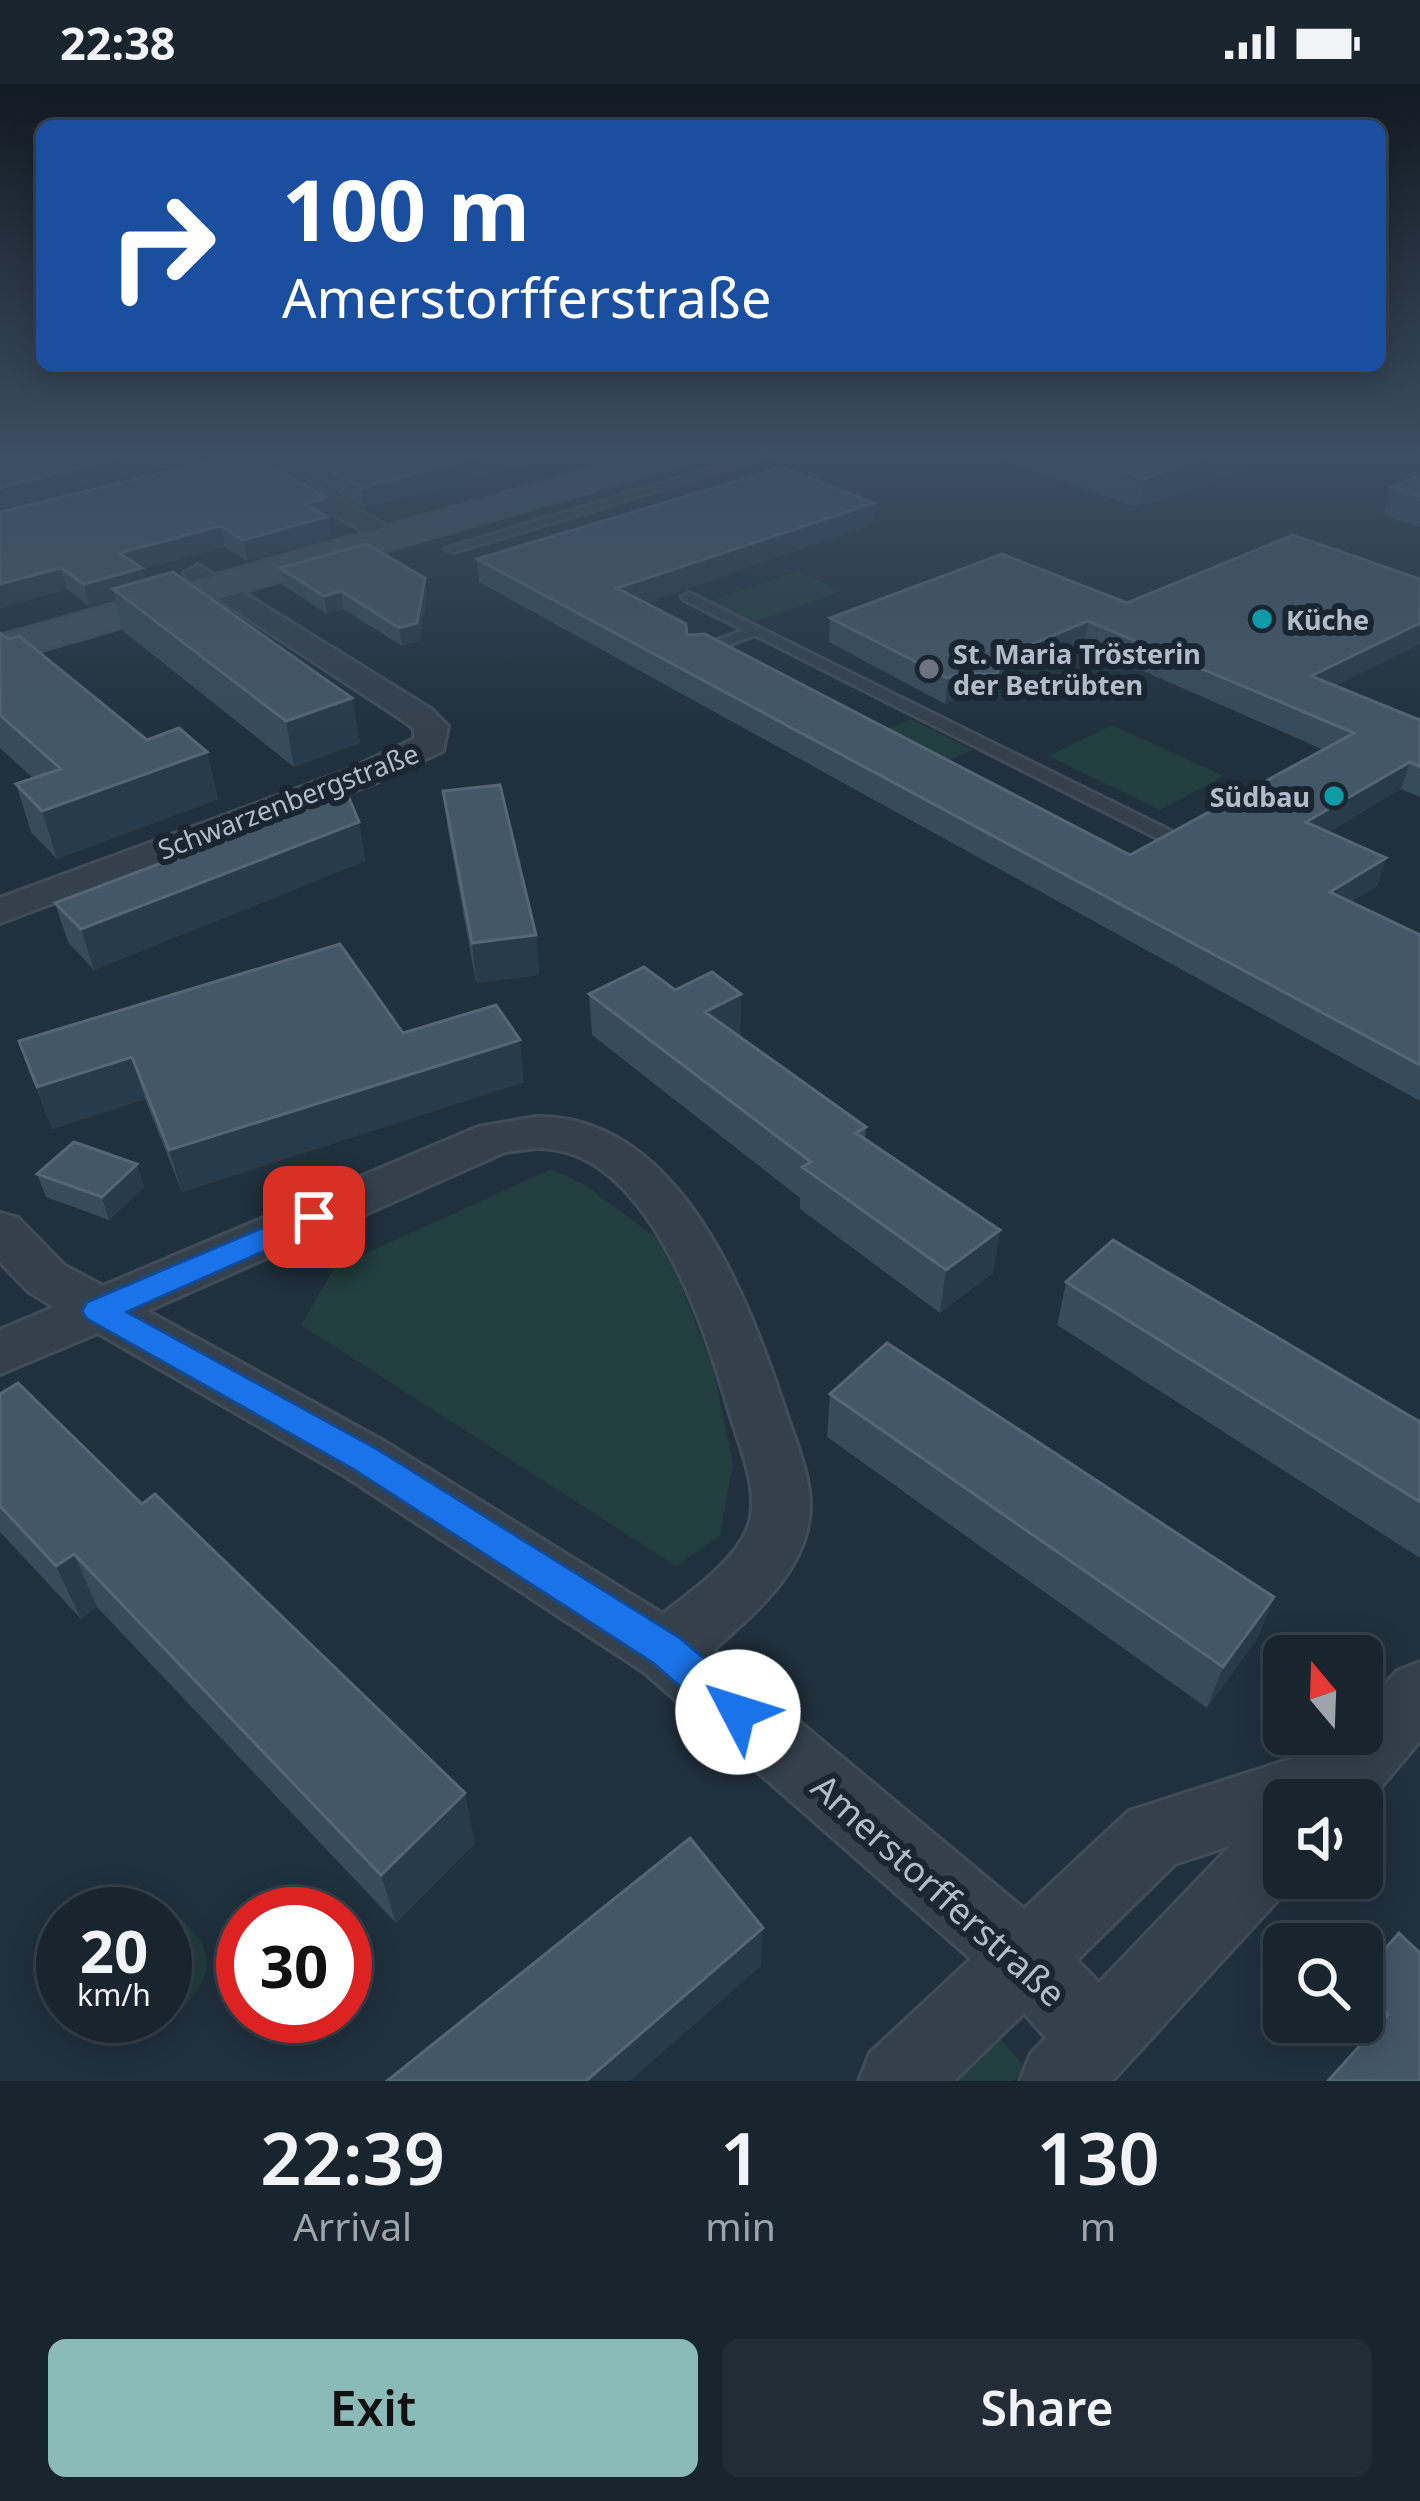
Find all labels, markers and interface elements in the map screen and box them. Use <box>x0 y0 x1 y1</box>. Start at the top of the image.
text: 22:38 <box>60 12 176 73</box>
text: 100 m <box>282 151 530 266</box>
icon: right <box>84 168 240 324</box>
text: Amerstorfferstraße <box>282 260 771 334</box>
place label: Küche <box>1286 601 1369 638</box>
marker: Küche <box>1249 606 1275 632</box>
place label: St. Maria Trösterin der Betrübten <box>953 635 1201 703</box>
marker: St. Maria Trösterin der Betrübten <box>916 656 942 682</box>
street label: Schwarzenbergstraße <box>152 734 424 868</box>
place label: Südbau <box>1210 778 1310 815</box>
marker: Südbau <box>1321 783 1347 809</box>
pin <box>263 1166 365 1268</box>
icon: arrive <box>281 1184 347 1250</box>
north arrow <box>1263 1635 1383 1755</box>
map controls <box>1263 1635 1383 2043</box>
position arrow <box>675 1649 801 1775</box>
street label: Amerstorfferstraße <box>801 1763 1077 2017</box>
button: sound <box>1263 1779 1383 1899</box>
speed limit sign: 30 <box>216 1887 372 2043</box>
text: 20 <box>80 1909 148 1991</box>
button: search <box>1263 1923 1383 2043</box>
text: km/h <box>77 1974 151 2015</box>
text: 22:39 <box>260 2108 445 2206</box>
text: 1 <box>720 2108 761 2206</box>
text: 130 <box>1036 2108 1160 2206</box>
text: Arrival <box>293 2199 412 2252</box>
text: min <box>705 2199 776 2252</box>
text: m <box>1080 2199 1116 2252</box>
button: Exit <box>48 2339 698 2477</box>
button: Share <box>722 2339 1372 2477</box>

